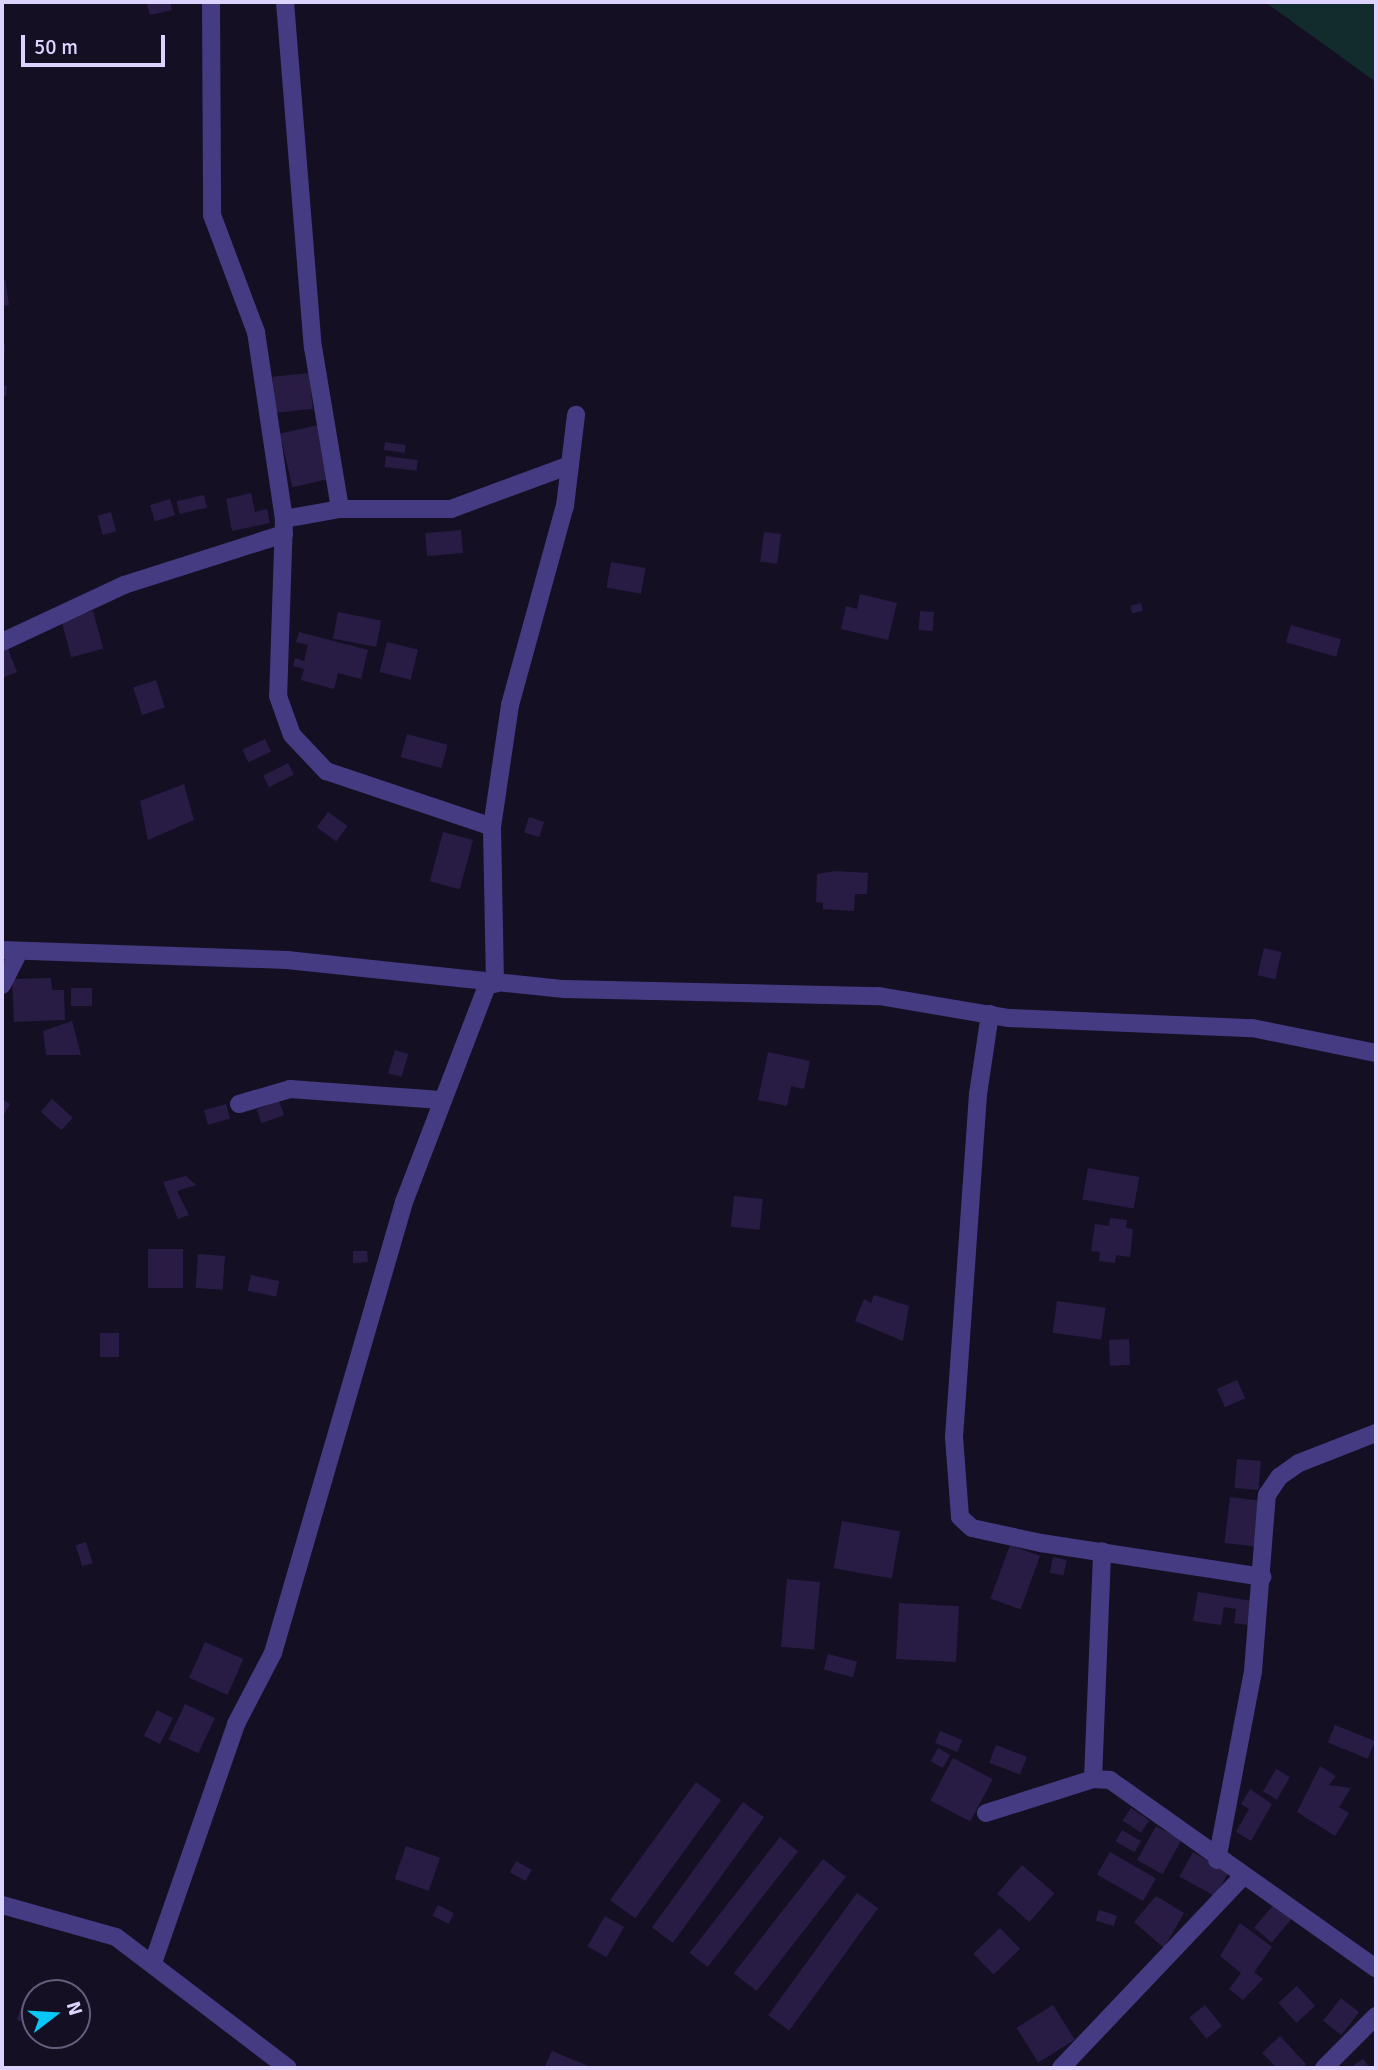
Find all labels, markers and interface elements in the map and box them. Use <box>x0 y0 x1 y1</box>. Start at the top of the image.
scale bar <box>24 21 168 65</box>
text: 50 m <box>34 34 78 60</box>
north arrow <box>21 1979 91 2049</box>
text: N <box>61 1999 88 2018</box>

